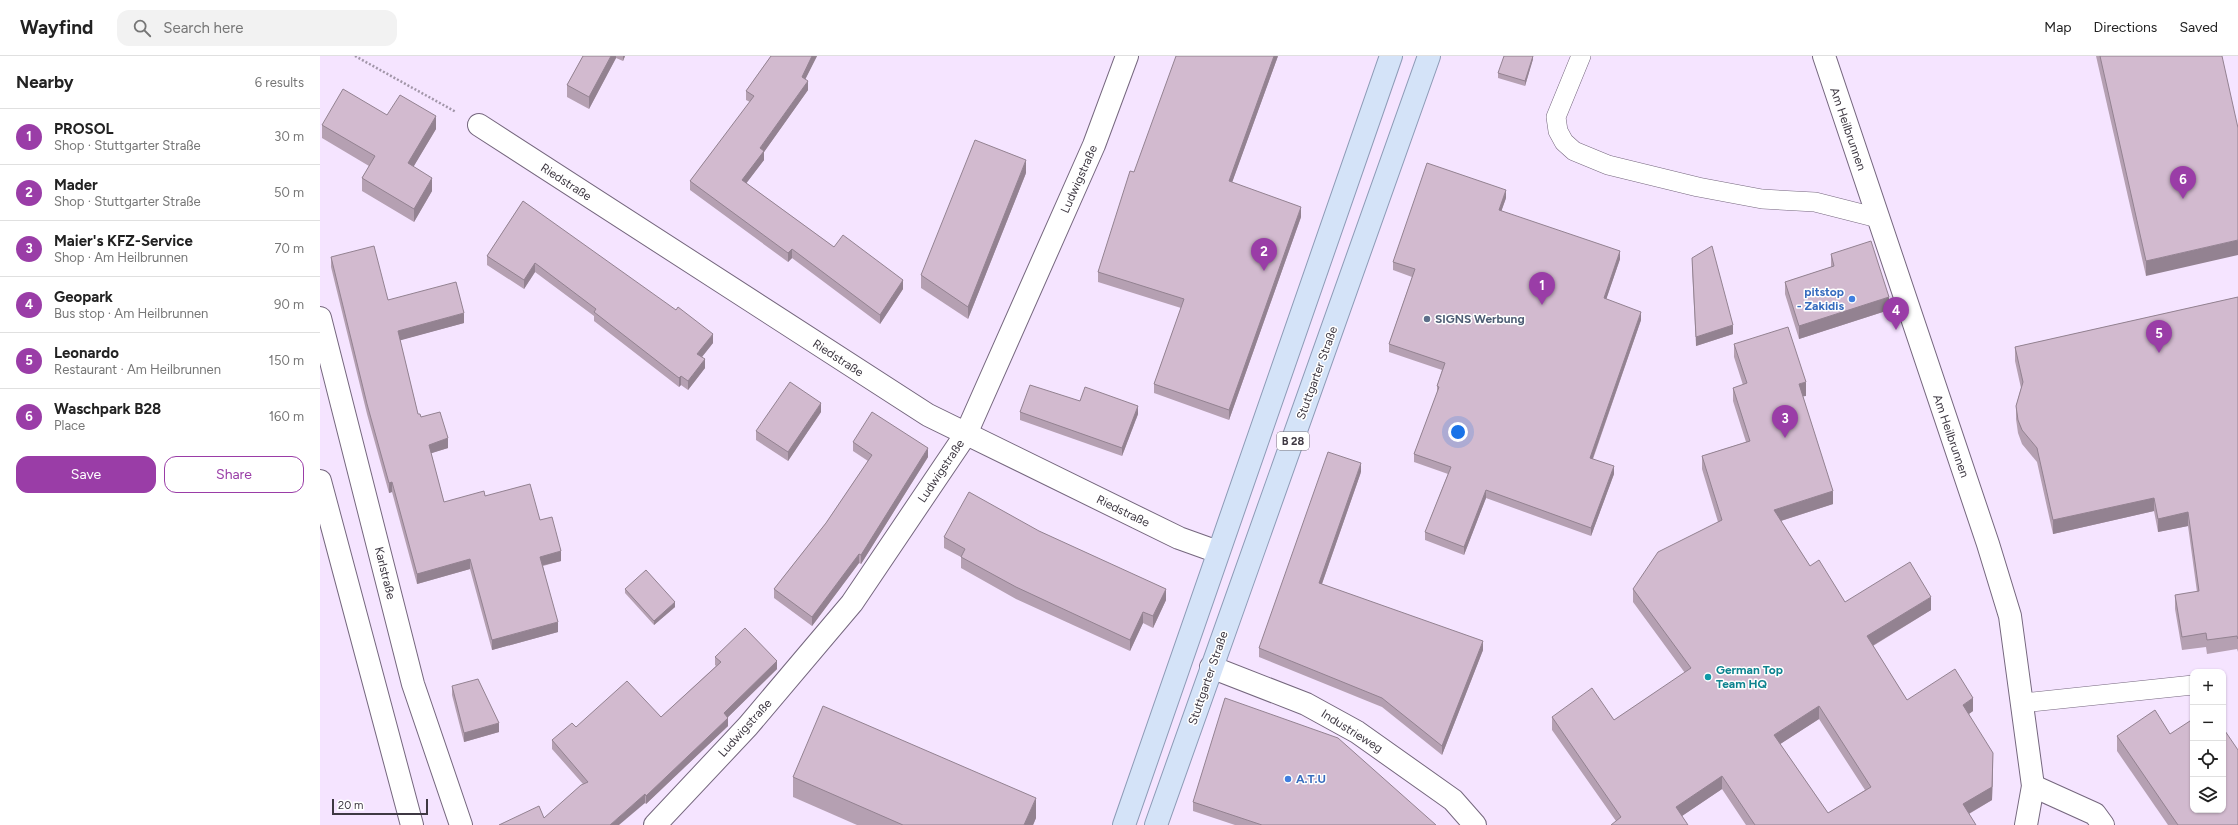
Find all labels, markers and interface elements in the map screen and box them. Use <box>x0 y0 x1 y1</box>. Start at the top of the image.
search box <box>117 10 397 46</box>
text: Wayfind <box>20 16 93 39</box>
icon: search <box>131 17 153 39</box>
text: Search here <box>163 19 243 37</box>
text: Map <box>2044 19 2072 36</box>
text: Directions <box>2094 19 2157 36</box>
text: Saved <box>2179 19 2218 36</box>
text: Nearby <box>16 72 74 92</box>
text: 6 results <box>255 75 304 90</box>
street label: Am Heilbrunnen <box>1827 86 1869 173</box>
text: PROSOL <box>54 120 114 138</box>
text: 1 <box>26 129 32 144</box>
text: 30 m <box>274 129 304 144</box>
text: Shop · Stuttgarter Straße <box>54 138 201 153</box>
street label: Ludwigstraße <box>1058 142 1100 215</box>
street label: Riedstraße <box>538 160 594 204</box>
pin: 6 <box>2170 166 2196 199</box>
text: Mader <box>54 176 98 194</box>
text: 2 <box>25 185 33 200</box>
text: 50 m <box>274 185 304 200</box>
text: Shop · Stuttgarter Straße <box>54 194 201 209</box>
text: Maier's KFZ-Service <box>54 232 193 250</box>
pin: 2 <box>1251 238 1277 271</box>
text: 3 <box>25 241 33 256</box>
text: 70 m <box>274 241 304 256</box>
text: Shop · Am Heilbrunnen <box>54 250 188 265</box>
pin: 1 <box>1529 272 1555 305</box>
place label: pitstop - Zakidis <box>1797 285 1844 313</box>
text: Geopark <box>54 288 113 306</box>
marker: pitstop - Zakidis <box>1847 294 1857 304</box>
text: 4 <box>25 297 33 312</box>
text: 90 m <box>274 297 304 312</box>
pin: 4 <box>1883 297 1909 330</box>
text: Bus stop · Am Heilbrunnen <box>54 306 208 321</box>
place label: SIGNS Werbung <box>1435 312 1525 326</box>
marker: SIGNS Werbung <box>1422 314 1432 324</box>
pin: 5 <box>2146 320 2172 353</box>
street label: Stuttgarter Straße <box>1294 324 1341 422</box>
street label: Riedstraße <box>810 336 866 380</box>
text: Leonardo <box>54 344 119 362</box>
text: 5 <box>25 353 33 368</box>
text: 150 m <box>269 353 304 368</box>
text: Restaurant · Am Heilbrunnen <box>54 362 221 377</box>
street label: Am Heilbrunnen <box>1930 393 1972 480</box>
text: Waschpark B28 <box>54 400 161 418</box>
pin: 3 <box>1772 405 1798 438</box>
text: 6 <box>25 409 33 424</box>
text: 160 m <box>269 409 304 424</box>
text: Place <box>54 418 85 433</box>
your location <box>1448 422 1468 442</box>
road number: B 28 <box>1277 432 1309 450</box>
street label: Ludwigstraße <box>915 437 967 505</box>
button: Save <box>16 456 156 493</box>
button: Share <box>164 456 304 493</box>
street label: Riedstraße <box>1094 492 1152 530</box>
street label: Karlstraße <box>372 545 398 601</box>
street label: Stuttgarter Straße <box>1185 629 1231 727</box>
place label: German Top Team HQ <box>1716 663 1783 691</box>
map controls <box>2190 669 2226 813</box>
button: + <box>2190 669 2226 705</box>
marker: German Top Team HQ <box>1703 672 1713 682</box>
street label: Ludwigstraße <box>715 696 775 760</box>
button: − <box>2190 705 2226 741</box>
street label: Industrieweg <box>1319 707 1385 755</box>
button: locate <box>2190 741 2226 777</box>
place label: A.T.U <box>1296 772 1326 786</box>
marker: A.T.U <box>1283 774 1293 784</box>
button: layers <box>2190 777 2226 813</box>
scale bar <box>332 797 428 816</box>
text: 20 m <box>338 799 363 812</box>

